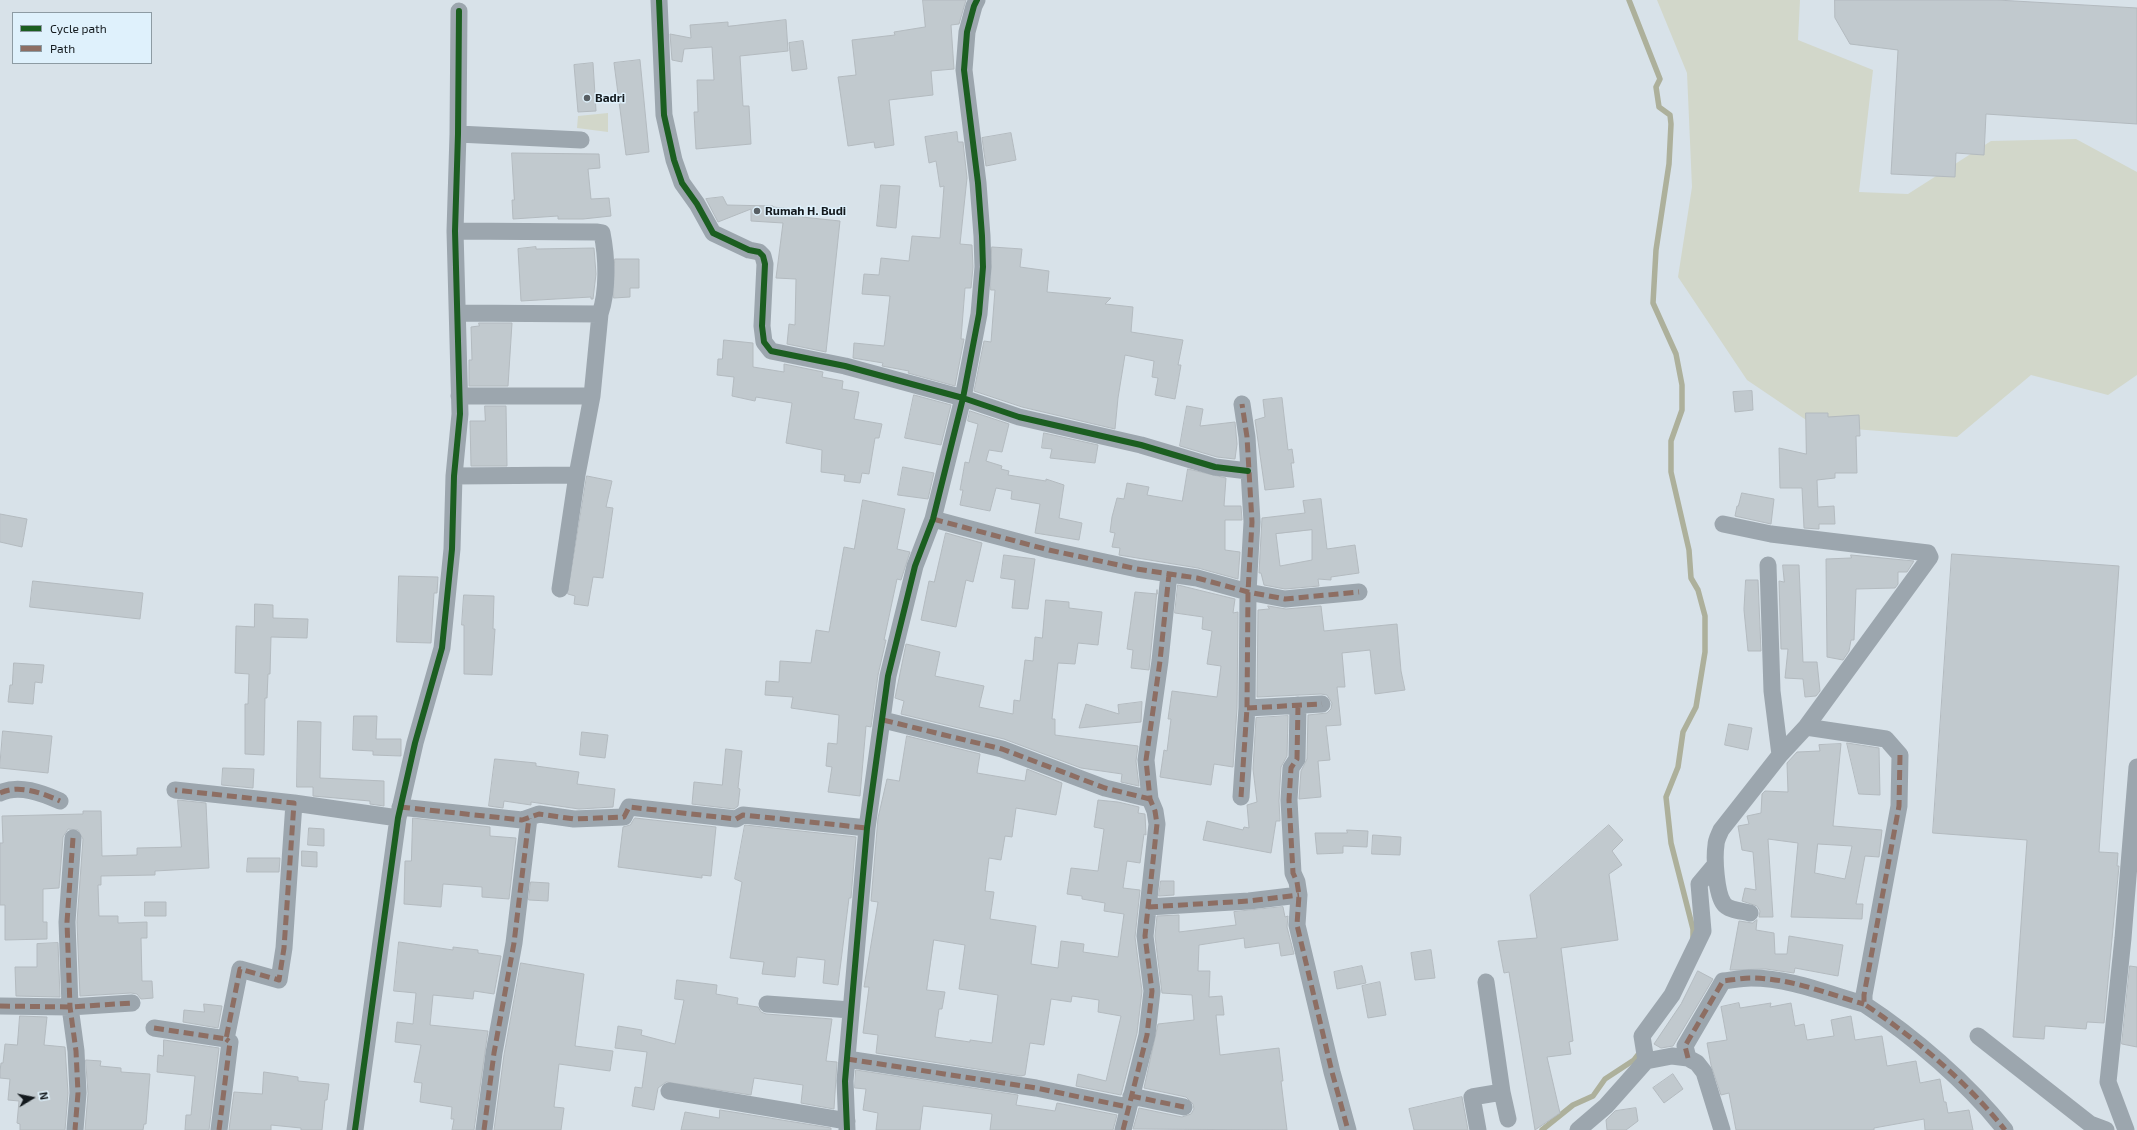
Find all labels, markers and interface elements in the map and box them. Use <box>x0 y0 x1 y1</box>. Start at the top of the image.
legend <box>12 12 152 64</box>
text: Cycle path <box>50 21 107 35</box>
text: Path <box>50 41 75 55</box>
place label: Badri <box>595 91 625 105</box>
marker: Badri <box>582 93 592 103</box>
place label: Rumah H. Budi <box>765 204 846 218</box>
marker: Rumah H. Budi <box>752 206 762 216</box>
north arrow <box>12 1078 52 1118</box>
text: N <box>37 1091 51 1101</box>

